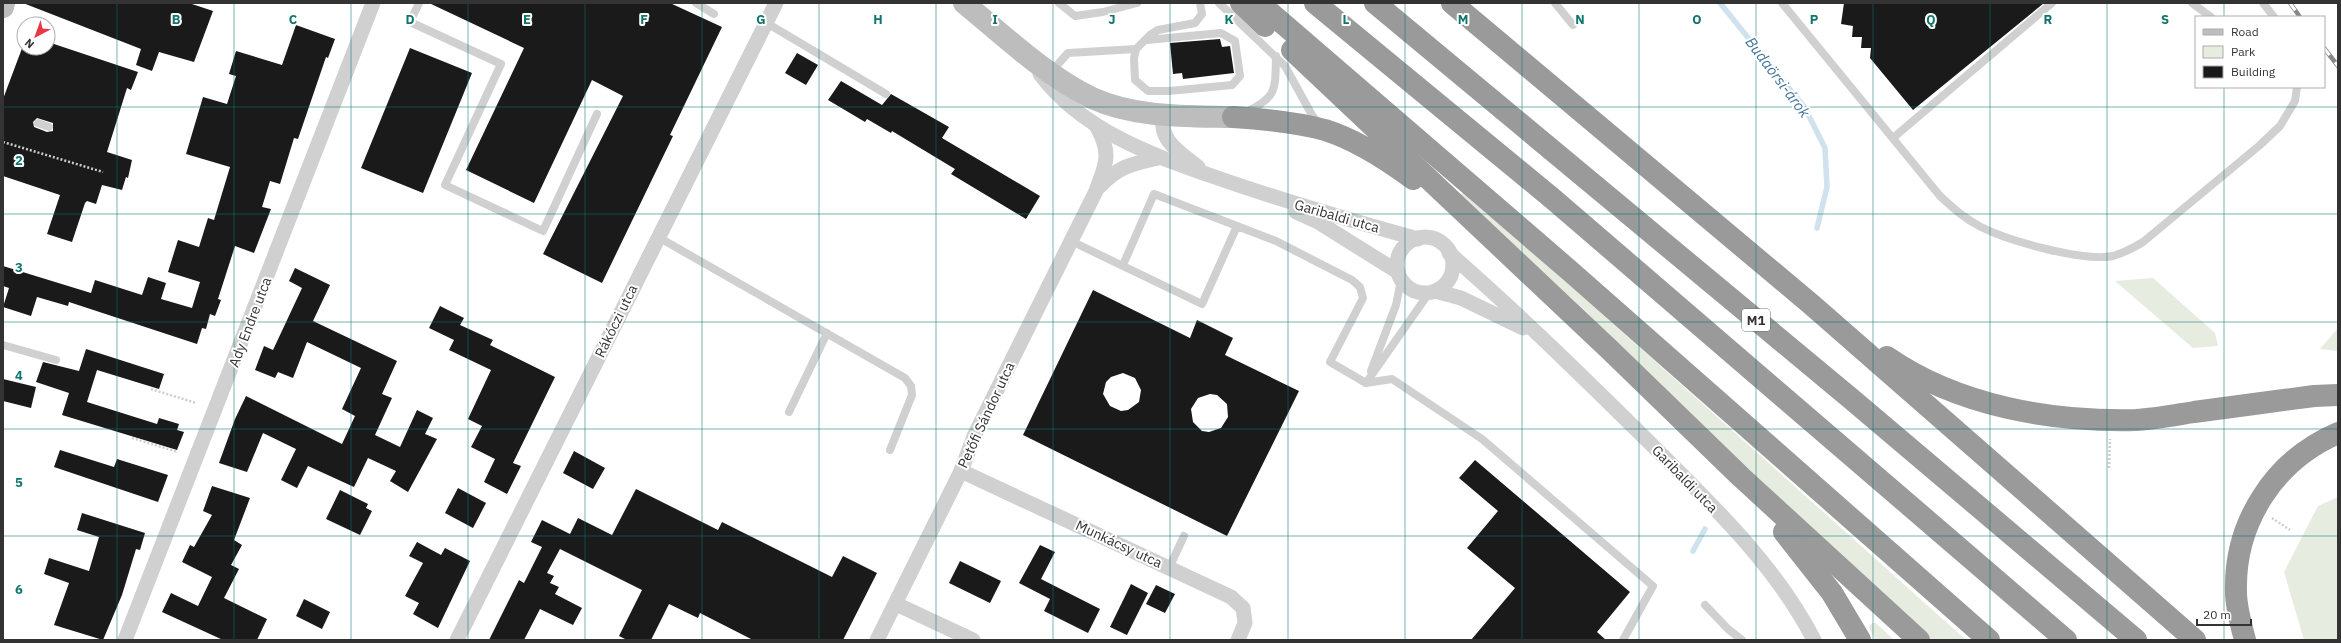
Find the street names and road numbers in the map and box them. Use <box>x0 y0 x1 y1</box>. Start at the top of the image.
street label: Garibaldi utca <box>1292 195 1382 237</box>
street label: Ady Endre utca <box>225 274 276 370</box>
street label: Rákóczi utca <box>591 281 642 360</box>
road number: M1 <box>1742 309 1770 331</box>
street label: Petőfi Sándor utca <box>954 359 1019 471</box>
street label: Garibaldi utca <box>1648 441 1722 517</box>
street label: Munkácsy utca <box>1073 516 1166 572</box>

